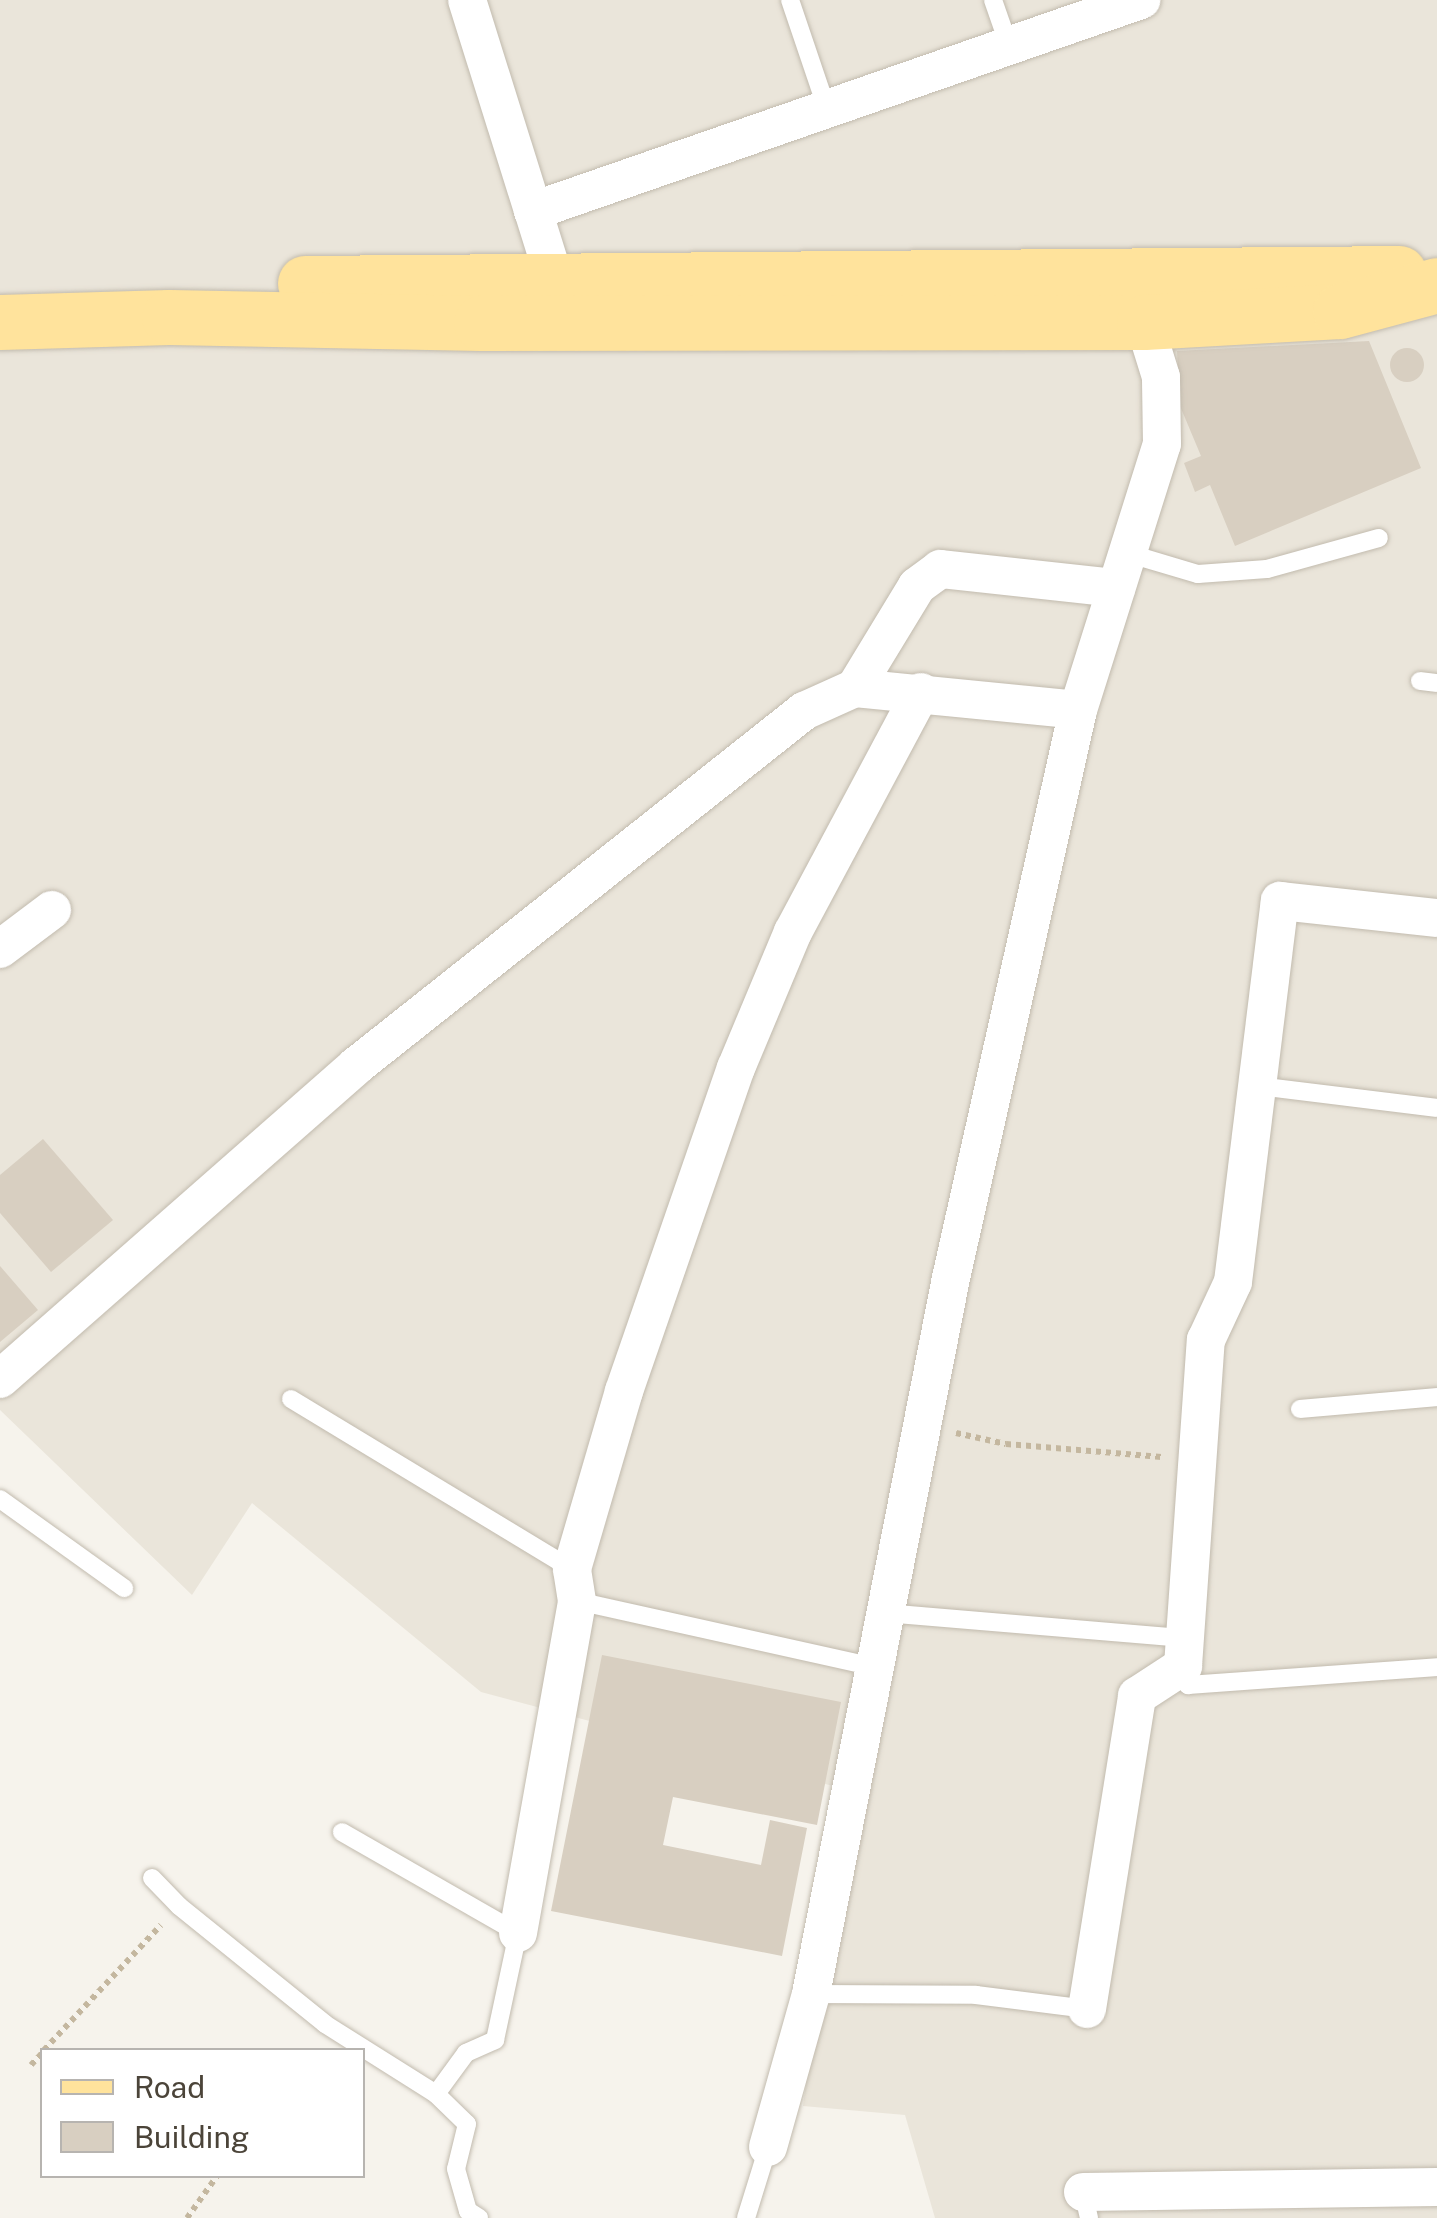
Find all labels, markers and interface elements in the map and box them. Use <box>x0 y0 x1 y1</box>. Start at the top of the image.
legend <box>40 2048 365 2178</box>
text: Road <box>134 2069 205 2105</box>
text: Building <box>134 2119 249 2155</box>

